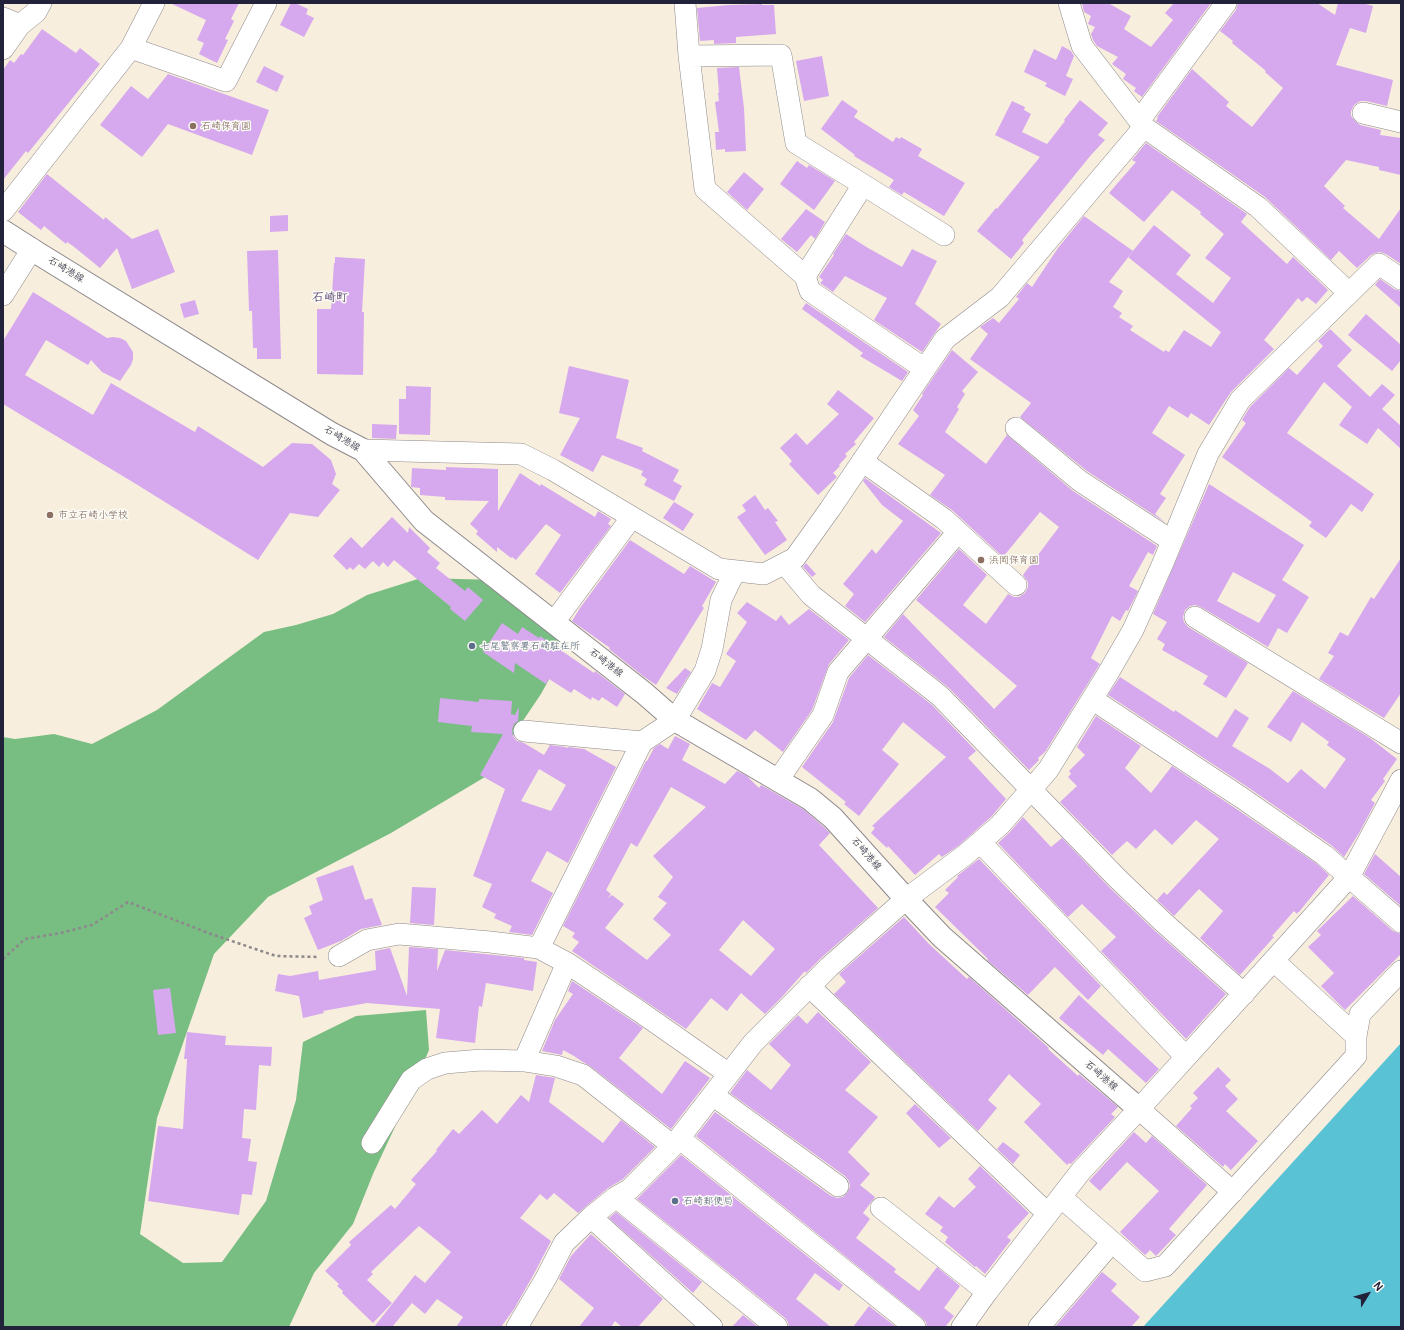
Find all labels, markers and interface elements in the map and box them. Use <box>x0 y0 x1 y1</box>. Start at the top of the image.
place label: 石崎保育園 <box>201 120 251 132</box>
marker: 石崎保育園 <box>188 121 198 131</box>
street label: 石崎港線 <box>46 255 86 285</box>
district label: 石崎町 <box>312 291 348 305</box>
street label: 石崎港線 <box>322 424 362 454</box>
place label: 市立石崎小学校 <box>58 509 128 521</box>
marker: 市立石崎小学校 <box>45 510 55 520</box>
place label: 浜岡保育園 <box>989 554 1039 566</box>
marker: 浜岡保育園 <box>976 555 986 565</box>
place label: 七尾警察署石崎駐在所 <box>480 640 580 652</box>
marker: 七尾警察署石崎駐在所 <box>467 641 477 651</box>
street label: 石崎港線 <box>587 646 625 680</box>
street label: 石崎港線 <box>848 835 884 873</box>
street label: 石崎港線 <box>1082 1058 1120 1094</box>
place label: 石崎郵便局 <box>683 1195 733 1207</box>
marker: 石崎郵便局 <box>670 1196 680 1206</box>
north arrow <box>1348 1274 1388 1314</box>
text: N <box>1371 1280 1385 1293</box>

